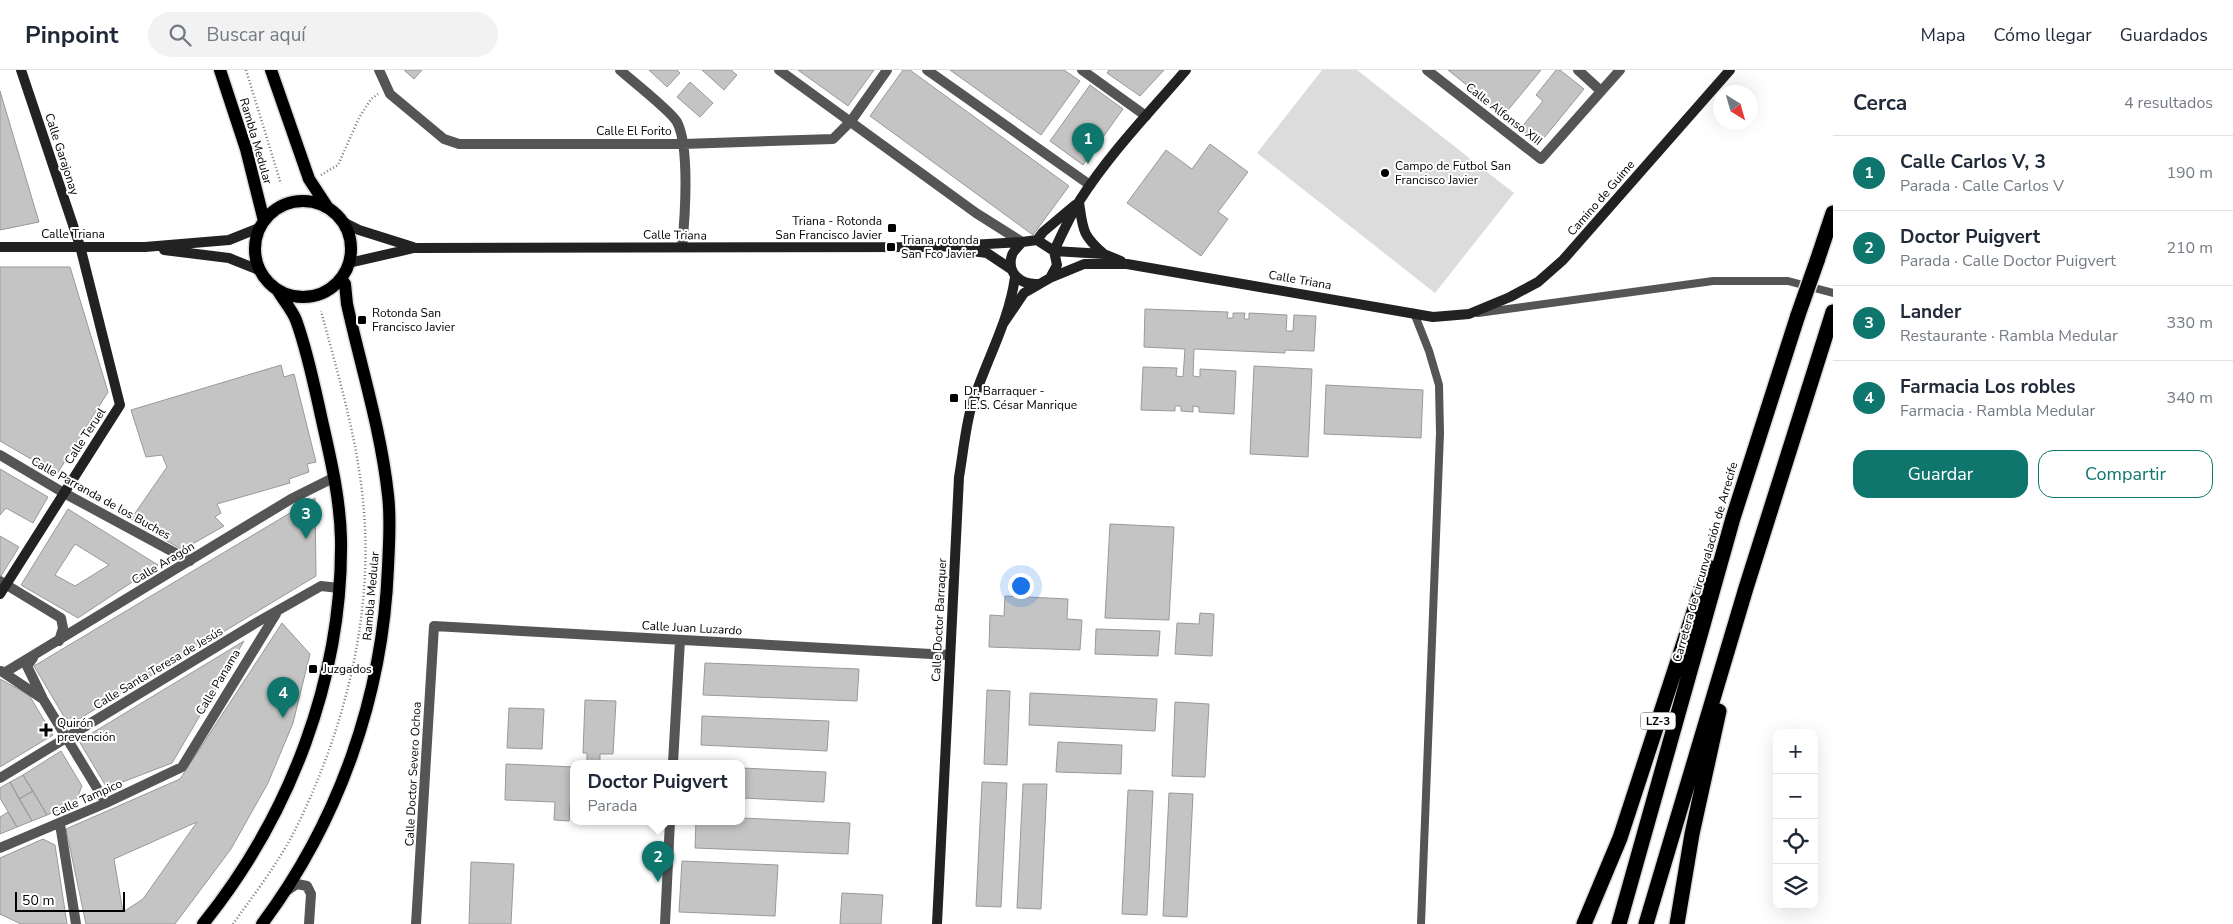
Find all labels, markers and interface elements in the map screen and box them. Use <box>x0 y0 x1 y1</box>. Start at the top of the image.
search box <box>148 12 498 57</box>
text: Pinpoint <box>25 19 118 51</box>
icon: search <box>166 21 194 49</box>
text: Buscar aquí <box>206 22 306 48</box>
text: Mapa <box>1921 23 1966 47</box>
text: Cómo llegar <box>1994 23 2092 47</box>
text: Guardados <box>2120 23 2208 47</box>
street label: Calle Alfonso XIII <box>1462 79 1546 149</box>
north arrow <box>1713 85 1758 130</box>
text: Cerca <box>1853 89 1907 117</box>
text: 4 resultados <box>2124 92 2213 114</box>
street label: Rambla Medular <box>236 96 276 187</box>
street label: Calle Garajonay <box>41 111 83 198</box>
street label: Calle El Forito <box>596 123 672 139</box>
pin: 1 <box>1072 123 1104 164</box>
text: Calle Carlos V, 3 <box>1900 149 2046 175</box>
street label: Camino de Guime <box>1564 157 1638 239</box>
place label: Campo de Futbol San Francisco Javier <box>1395 158 1511 188</box>
text: 1 <box>1864 162 1874 184</box>
text: 190 m <box>2166 162 2213 184</box>
marker: Campo de Futbol San Francisco Javier <box>1379 167 1391 179</box>
text: Parada · Calle Carlos V <box>1900 175 2064 197</box>
place label: Triana - Rotonda San Francisco Javier <box>775 213 883 243</box>
marker: Triana - Rotonda San Francisco Javier <box>886 222 898 234</box>
text: Doctor Puigvert <box>1900 224 2040 250</box>
street label: Calle Triana <box>41 226 105 242</box>
street label: Calle Triana <box>643 226 707 244</box>
place label: Triana rotonda San Fco Javier <box>901 232 979 262</box>
text: 2 <box>1864 237 1874 259</box>
text: 210 m <box>2166 237 2213 259</box>
marker: Triana rotonda San Fco Javier <box>885 241 897 253</box>
text: Parada · Calle Doctor Puigvert <box>1900 250 2116 272</box>
street label: Calle Triana <box>1267 267 1333 293</box>
text: Lander <box>1900 299 1961 325</box>
place label: Rotonda San Francisco Javier <box>372 305 456 335</box>
text: 3 <box>1864 312 1874 334</box>
text: 330 m <box>2166 312 2213 334</box>
marker: Rotonda San Francisco Javier <box>356 314 368 326</box>
text: Restaurante · Rambla Medular <box>1900 325 2118 347</box>
text: Farmacia Los robles <box>1900 374 2076 400</box>
place label: Dr. Barraquer - I.E.S. César Manrique <box>964 383 1077 413</box>
text: 4 <box>1864 387 1874 409</box>
text: 340 m <box>2166 387 2213 409</box>
marker: Dr. Barraquer - I.E.S. César Manrique <box>948 392 960 404</box>
text: Farmacia · Rambla Medular <box>1900 400 2095 422</box>
street label: Calle Teruel <box>61 404 109 467</box>
button: Guardar <box>1853 450 2028 498</box>
button: Compartir <box>2038 450 2213 498</box>
street label: Calle Parranda de los Buches <box>28 453 174 543</box>
street label: Carretera de circunvalación de Arrecife <box>1669 460 1741 664</box>
pin: 3 <box>290 498 322 539</box>
street label: Calle Aragón <box>129 538 197 588</box>
street label: Rambla Medular <box>359 550 383 641</box>
street label: Calle Doctor Barraquer <box>928 557 950 682</box>
your location <box>1008 573 1034 599</box>
street label: Calle Juan Luzardo <box>641 617 743 639</box>
street label: Calle Santa Teresa de Jesús <box>90 623 226 713</box>
street label: Calle Panama <box>192 646 244 718</box>
place label: Juzgados <box>322 661 372 677</box>
marker: Juzgados <box>307 663 319 675</box>
pin: 4 <box>267 677 299 718</box>
street label: Calle Doctor Severo Ochoa <box>401 701 425 847</box>
road number: LZ-3 <box>1640 712 1676 729</box>
place label: Quirón prevención <box>57 715 116 745</box>
marker: Quirón prevención <box>39 723 53 737</box>
map controls <box>1773 729 1818 909</box>
button: + <box>1773 729 1818 774</box>
popup <box>570 760 745 825</box>
text: Doctor Puigvert <box>587 769 728 795</box>
button: − <box>1773 774 1818 819</box>
street label: Calle Tampico <box>49 775 125 821</box>
text: Parada <box>587 795 638 817</box>
button: locate <box>1773 819 1818 864</box>
pin: 2 <box>642 841 674 882</box>
button: layers <box>1773 864 1818 909</box>
scale bar <box>15 889 125 912</box>
text: 50 m <box>22 891 54 910</box>

